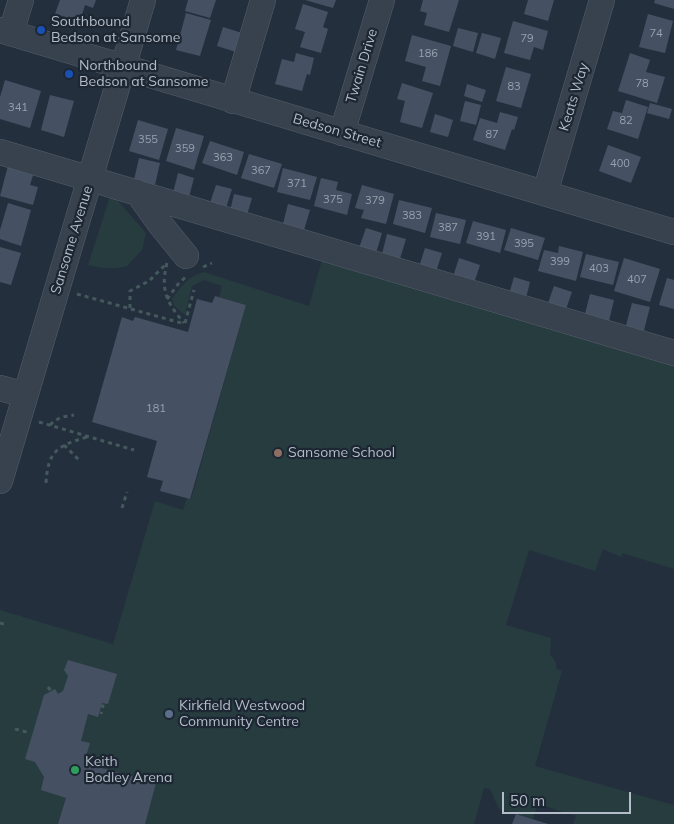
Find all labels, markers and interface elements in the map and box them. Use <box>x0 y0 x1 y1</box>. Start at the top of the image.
place label: Southbound Bedson at Sansome <box>51 14 180 46</box>
marker: Southbound Bedson at Sansome <box>35 24 47 36</box>
street label: Twain Drive <box>343 27 381 105</box>
house number: 74 <box>649 27 663 41</box>
house number: 79 <box>520 32 534 46</box>
house number: 186 <box>418 47 438 61</box>
place label: Northbound Bedson at Sansome <box>79 58 208 90</box>
street label: Keats Way <box>556 61 592 133</box>
marker: Northbound Bedson at Sansome <box>63 68 75 80</box>
house number: 78 <box>635 77 649 91</box>
house number: 83 <box>507 80 521 94</box>
house number: 341 <box>8 101 28 115</box>
street label: Bedson Street <box>291 110 383 152</box>
house number: 82 <box>619 114 633 128</box>
house number: 87 <box>485 128 499 142</box>
house number: 355 <box>138 133 158 147</box>
house number: 359 <box>175 142 195 156</box>
house number: 363 <box>213 151 233 165</box>
house number: 400 <box>610 157 630 171</box>
house number: 367 <box>251 164 271 178</box>
house number: 371 <box>287 177 307 191</box>
street label: Sansome Avenue <box>48 184 96 296</box>
house number: 375 <box>323 193 343 207</box>
house number: 379 <box>365 194 385 208</box>
house number: 383 <box>402 209 422 223</box>
house number: 387 <box>438 221 458 235</box>
house number: 391 <box>476 230 496 244</box>
house number: 395 <box>514 237 534 251</box>
house number: 399 <box>550 255 570 269</box>
house number: 403 <box>589 262 609 276</box>
house number: 407 <box>627 273 647 287</box>
house number: 181 <box>146 402 166 416</box>
place label: Sansome School <box>288 445 395 461</box>
marker: Sansome School <box>272 447 284 459</box>
place label: Kirkfield Westwood Community Centre <box>179 698 305 730</box>
marker: Kirkfield Westwood Community Centre <box>163 708 175 720</box>
place label: Keith Bodley Arena <box>85 754 172 786</box>
marker: Keith Bodley Arena <box>69 764 81 776</box>
scale bar <box>504 782 633 814</box>
text: 50 m <box>510 791 545 810</box>

